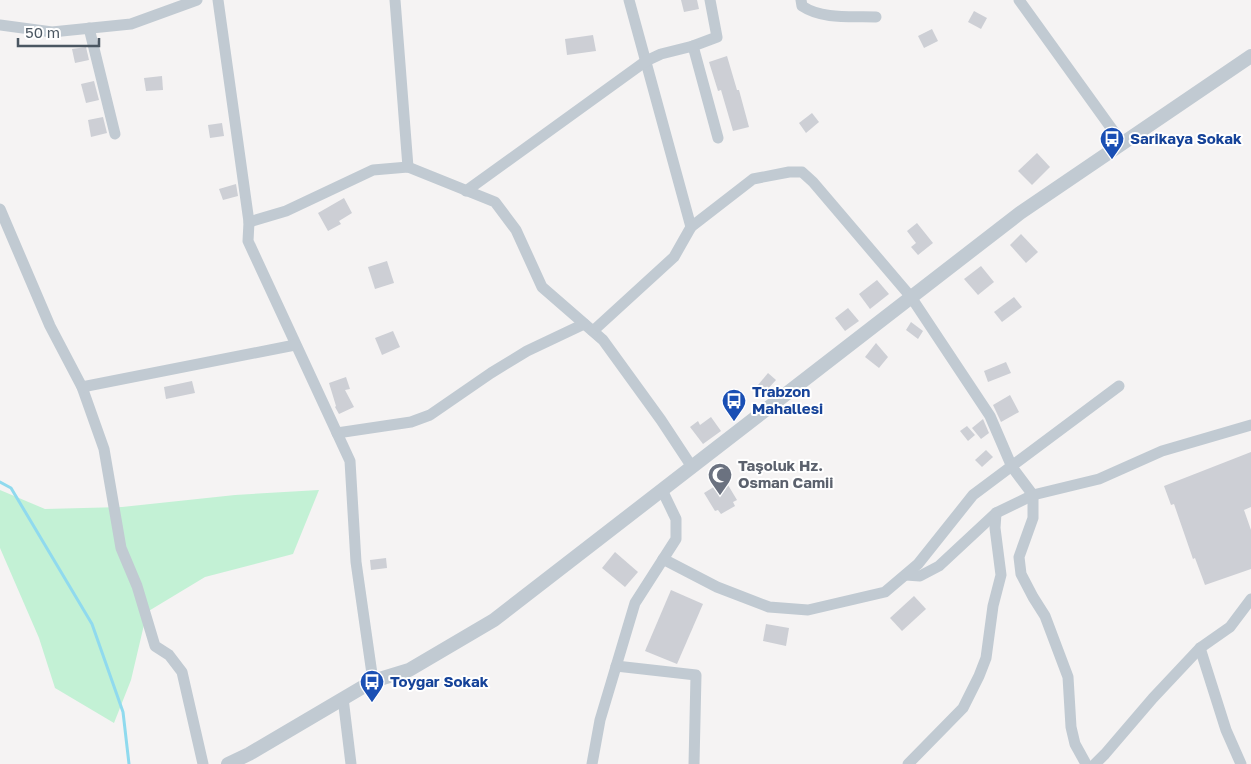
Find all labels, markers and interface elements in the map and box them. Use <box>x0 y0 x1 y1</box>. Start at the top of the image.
scale bar <box>18 15 99 47</box>
text: 50 m <box>25 23 60 41</box>
bus stop icon: Sarikaya Sokak <box>1099 126 1125 160</box>
place label: Sarikaya Sokak <box>1130 129 1242 147</box>
place label: Trabzon Mahallesi <box>752 382 823 417</box>
bus stop icon: Trabzon Mahallesi <box>721 388 747 422</box>
place label: Taşoluk Hz. Osman Camii <box>738 456 833 491</box>
mosque icon: Taşoluk Hz. Osman Camii <box>707 462 733 496</box>
bus stop icon: Toygar Sokak <box>359 669 385 703</box>
place label: Toygar Sokak <box>390 672 489 690</box>

